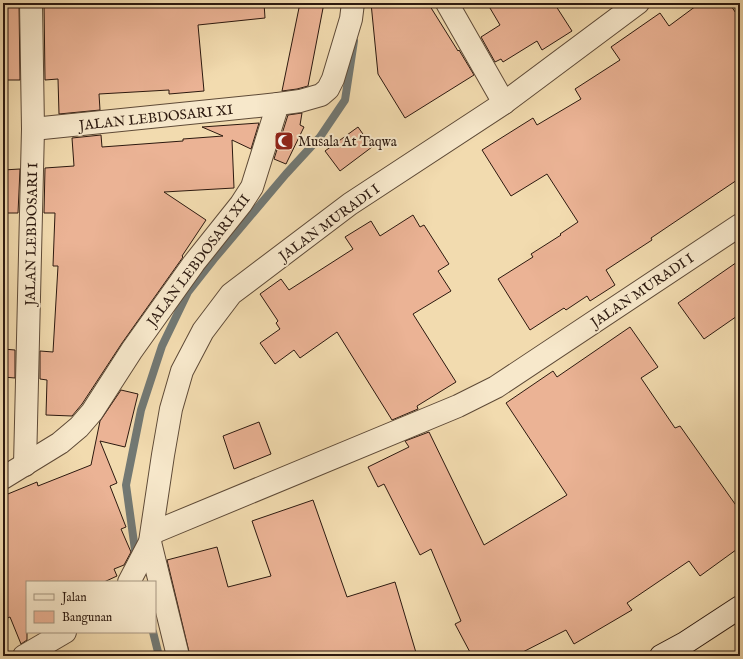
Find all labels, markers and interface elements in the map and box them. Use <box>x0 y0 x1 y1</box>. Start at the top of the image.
street label: JALAN LEBDOSARI XI <box>76 101 234 135</box>
mosque icon: Musala At Taqwa <box>273 130 295 152</box>
place label: Musala At Taqwa <box>298 133 398 151</box>
street label: JALAN LEBDOSARI I <box>22 162 42 308</box>
street label: JALAN MURADI I <box>274 180 384 267</box>
street label: JALAN LEBDOSARI XII <box>142 191 254 332</box>
street label: JALAN MURADI I <box>586 250 698 333</box>
legend <box>26 581 156 633</box>
text: Jalan <box>60 590 87 606</box>
text: Bangunan <box>62 610 113 625</box>

